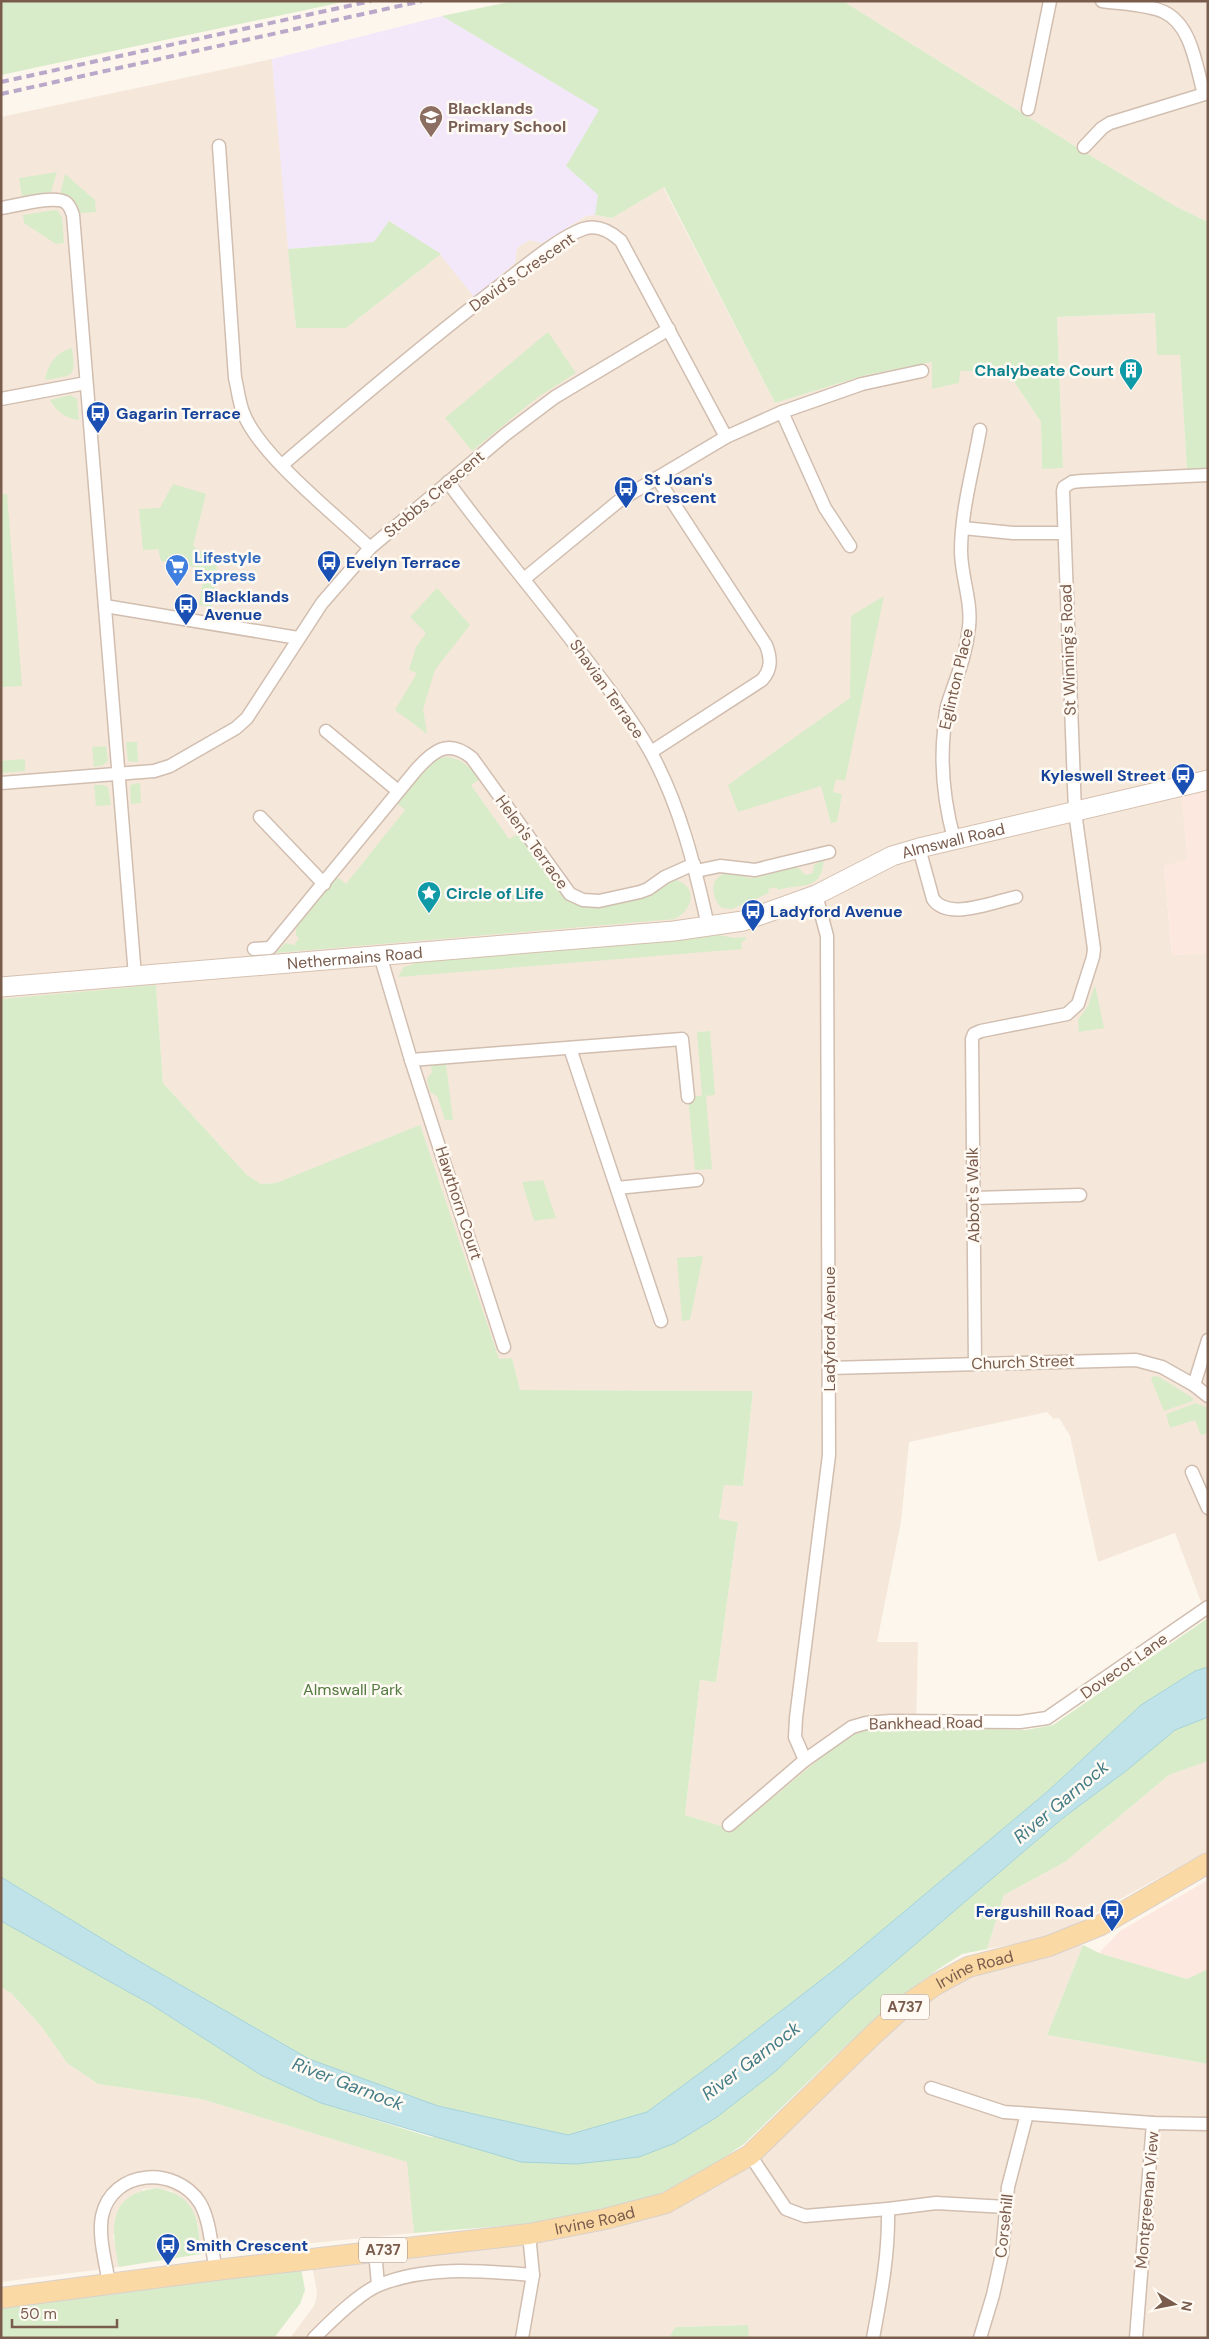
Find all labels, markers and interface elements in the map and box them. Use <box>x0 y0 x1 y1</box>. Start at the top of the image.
place label: Blacklands Primary School <box>448 98 566 137</box>
school or university icon: Blacklands Primary School <box>418 104 444 138</box>
street label: David's Crescent <box>465 228 579 316</box>
building icon: Chalybeate Court <box>1118 357 1144 391</box>
place label: Chalybeate Court <box>975 360 1114 381</box>
bus stop icon: Gagarin Terrace <box>85 400 111 434</box>
place label: Gagarin Terrace <box>116 403 241 424</box>
street label: Stobbs Crescent <box>379 446 489 542</box>
place label: St Joan's Crescent <box>644 469 717 508</box>
bus stop icon: St Joan's Crescent <box>613 475 639 509</box>
place label: Lifestyle Express <box>194 547 261 586</box>
bus stop icon: Evelyn Terrace <box>316 549 342 583</box>
place label: Evelyn Terrace <box>346 552 461 573</box>
supermarket icon: Lifestyle Express <box>164 553 190 587</box>
street label: St Winning's Road <box>1055 584 1081 716</box>
place label: Blacklands Avenue <box>204 586 289 625</box>
bus stop icon: Blacklands Avenue <box>173 592 199 626</box>
street label: Eglinton Place <box>934 626 978 732</box>
street label: Shavian Terrace <box>565 635 649 743</box>
bus stop icon: Kyleswell Street <box>1170 762 1196 796</box>
place label: Kyleswell Street <box>1041 765 1166 786</box>
street label: Helen's Terrace <box>491 791 573 893</box>
street label: Almswall Road <box>899 818 1007 863</box>
place icon: Circle of Life <box>416 880 442 914</box>
place label: Circle of Life <box>446 883 544 904</box>
bus stop icon: Ladyford Avenue <box>740 898 766 932</box>
place label: Ladyford Avenue <box>770 901 903 922</box>
street label: Nethermains Road <box>286 941 423 974</box>
street label: Hawthorn Court <box>431 1144 487 1262</box>
street label: Abbot's Walk <box>962 1147 984 1243</box>
street label: Ladyford Avenue <box>819 1267 840 1391</box>
street label: Church Street <box>971 1350 1075 1374</box>
street label: Dovecot Lane <box>1076 1628 1172 1704</box>
park label: Almswall Park <box>303 1679 403 1700</box>
street label: Bankhead Road <box>869 1712 983 1734</box>
water label: River Garnock <box>1008 1755 1114 1849</box>
bus stop icon: Fergushill Road <box>1099 1898 1125 1932</box>
place label: Fergushill Road <box>976 1901 1094 1922</box>
street label: Irvine Road <box>932 1945 1016 1993</box>
road number: A737 <box>881 1994 929 2020</box>
water label: River Garnock <box>697 2016 806 2106</box>
water label: River Garnock <box>289 2052 408 2117</box>
street label: Montgreenan View <box>1131 2130 1163 2270</box>
street label: Corsehill <box>990 2193 1018 2259</box>
street label: Irvine Road <box>553 2201 637 2239</box>
bus stop icon: Smith Crescent <box>155 2232 181 2266</box>
place label: Smith Crescent <box>186 2235 308 2256</box>
road number: A737 <box>359 2238 407 2262</box>
north arrow <box>1149 2279 1199 2329</box>
scale bar <box>12 2296 118 2328</box>
text: N <box>1177 2300 1197 2313</box>
text: 50 m <box>20 2304 57 2324</box>

